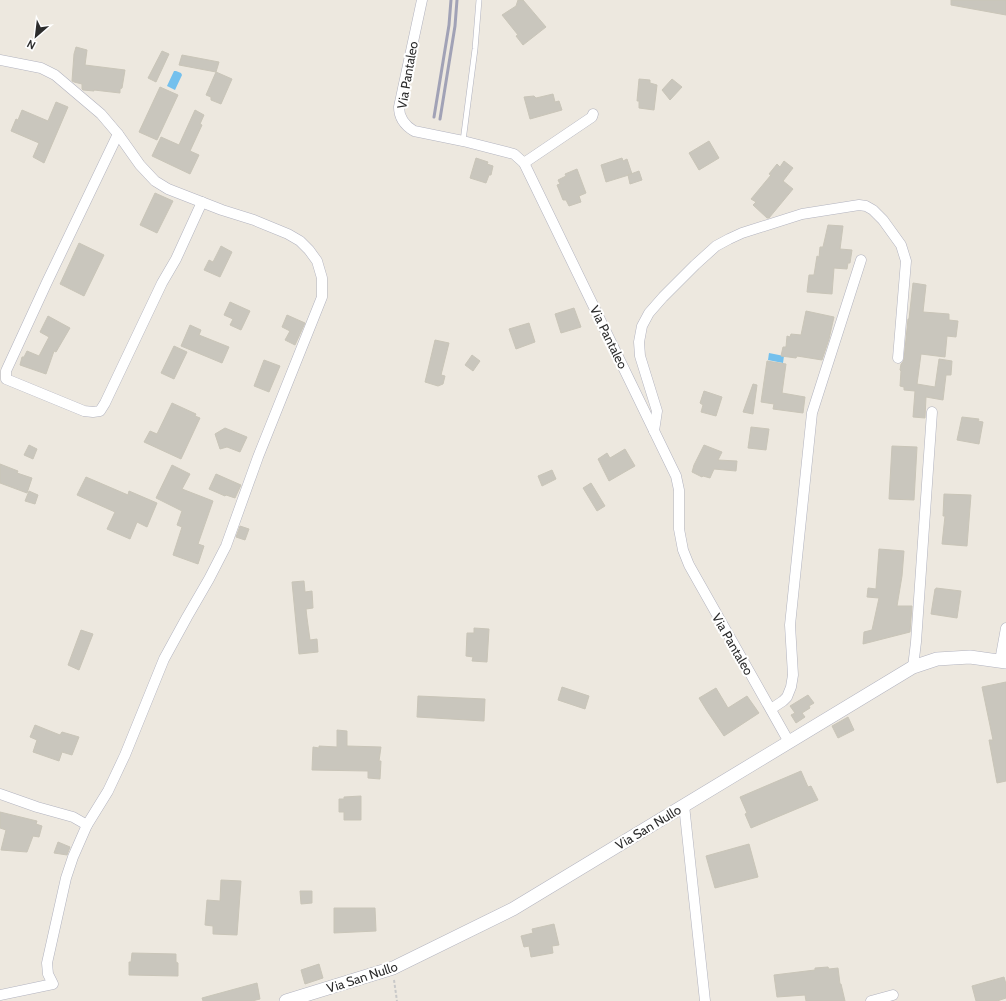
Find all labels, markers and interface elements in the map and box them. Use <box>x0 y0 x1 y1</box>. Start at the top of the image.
north arrow <box>16 16 56 56</box>
text: N <box>25 37 38 53</box>
street label: Via Pantaleo <box>393 40 421 110</box>
street label: Via Pantaleo <box>587 303 631 371</box>
street label: Via Pantaleo <box>709 610 757 678</box>
street label: Via San Nullo <box>612 801 684 853</box>
street label: Via San Nullo <box>325 958 399 996</box>

